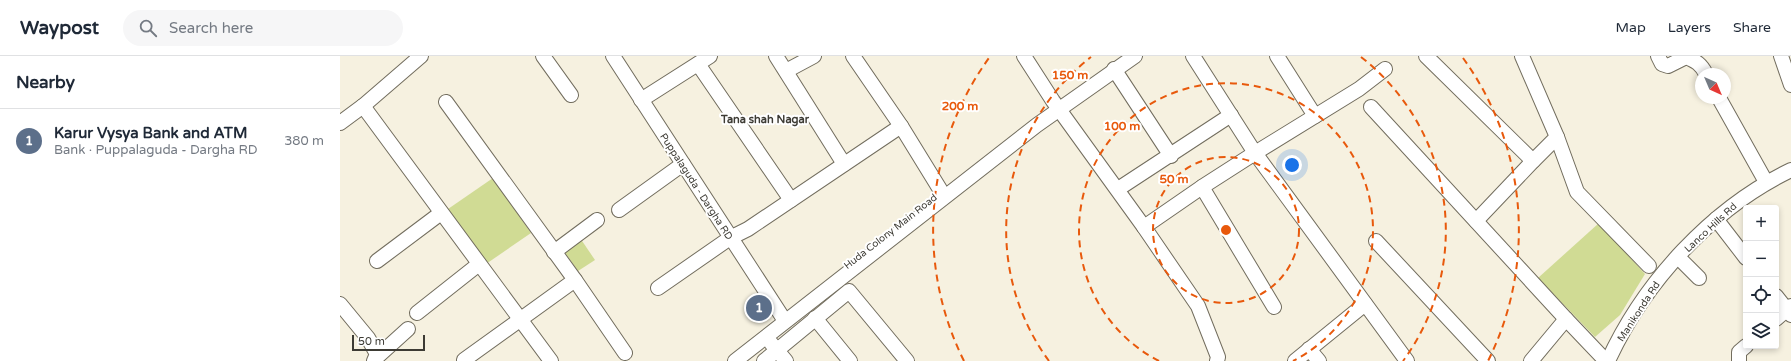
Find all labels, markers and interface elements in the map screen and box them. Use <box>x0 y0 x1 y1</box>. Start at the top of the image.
search box <box>123 10 403 46</box>
text: Waypost <box>20 17 99 39</box>
icon: search <box>137 17 159 39</box>
text: Search here <box>169 19 253 37</box>
text: Map <box>1616 19 1646 36</box>
text: Layers <box>1668 19 1711 36</box>
text: Share <box>1733 19 1771 36</box>
text: 150 m <box>1052 68 1088 82</box>
north arrow <box>1695 68 1731 104</box>
text: Nearby <box>16 72 75 93</box>
text: 200 m <box>942 99 978 113</box>
district label: Tana shah Nagar <box>720 113 810 127</box>
text: 100 m <box>1104 119 1140 133</box>
text: Karur Vysya Bank and ATM <box>54 124 247 142</box>
street label: Puppalaguda - Dargha RD <box>657 131 735 242</box>
text: 1 <box>25 133 33 149</box>
text: 380 m <box>284 133 324 149</box>
text: Bank · Puppalaguda - Dargha RD <box>54 142 258 158</box>
your location <box>1282 155 1302 175</box>
text: 50 m <box>1159 172 1189 186</box>
street label: Huda Colony Main Road <box>842 192 940 272</box>
street label: Lanco Hills Rd <box>1682 200 1739 255</box>
map controls <box>1743 205 1779 349</box>
button: + <box>1743 205 1779 241</box>
centre of rings <box>1219 223 1233 237</box>
button: − <box>1743 241 1779 277</box>
button: locate <box>1743 277 1779 313</box>
street label: Manikonda Rd <box>1615 279 1663 344</box>
pin: 1 <box>746 293 772 323</box>
button: layers <box>1743 313 1779 349</box>
scale bar <box>352 333 425 352</box>
text: 50 m <box>358 335 385 348</box>

